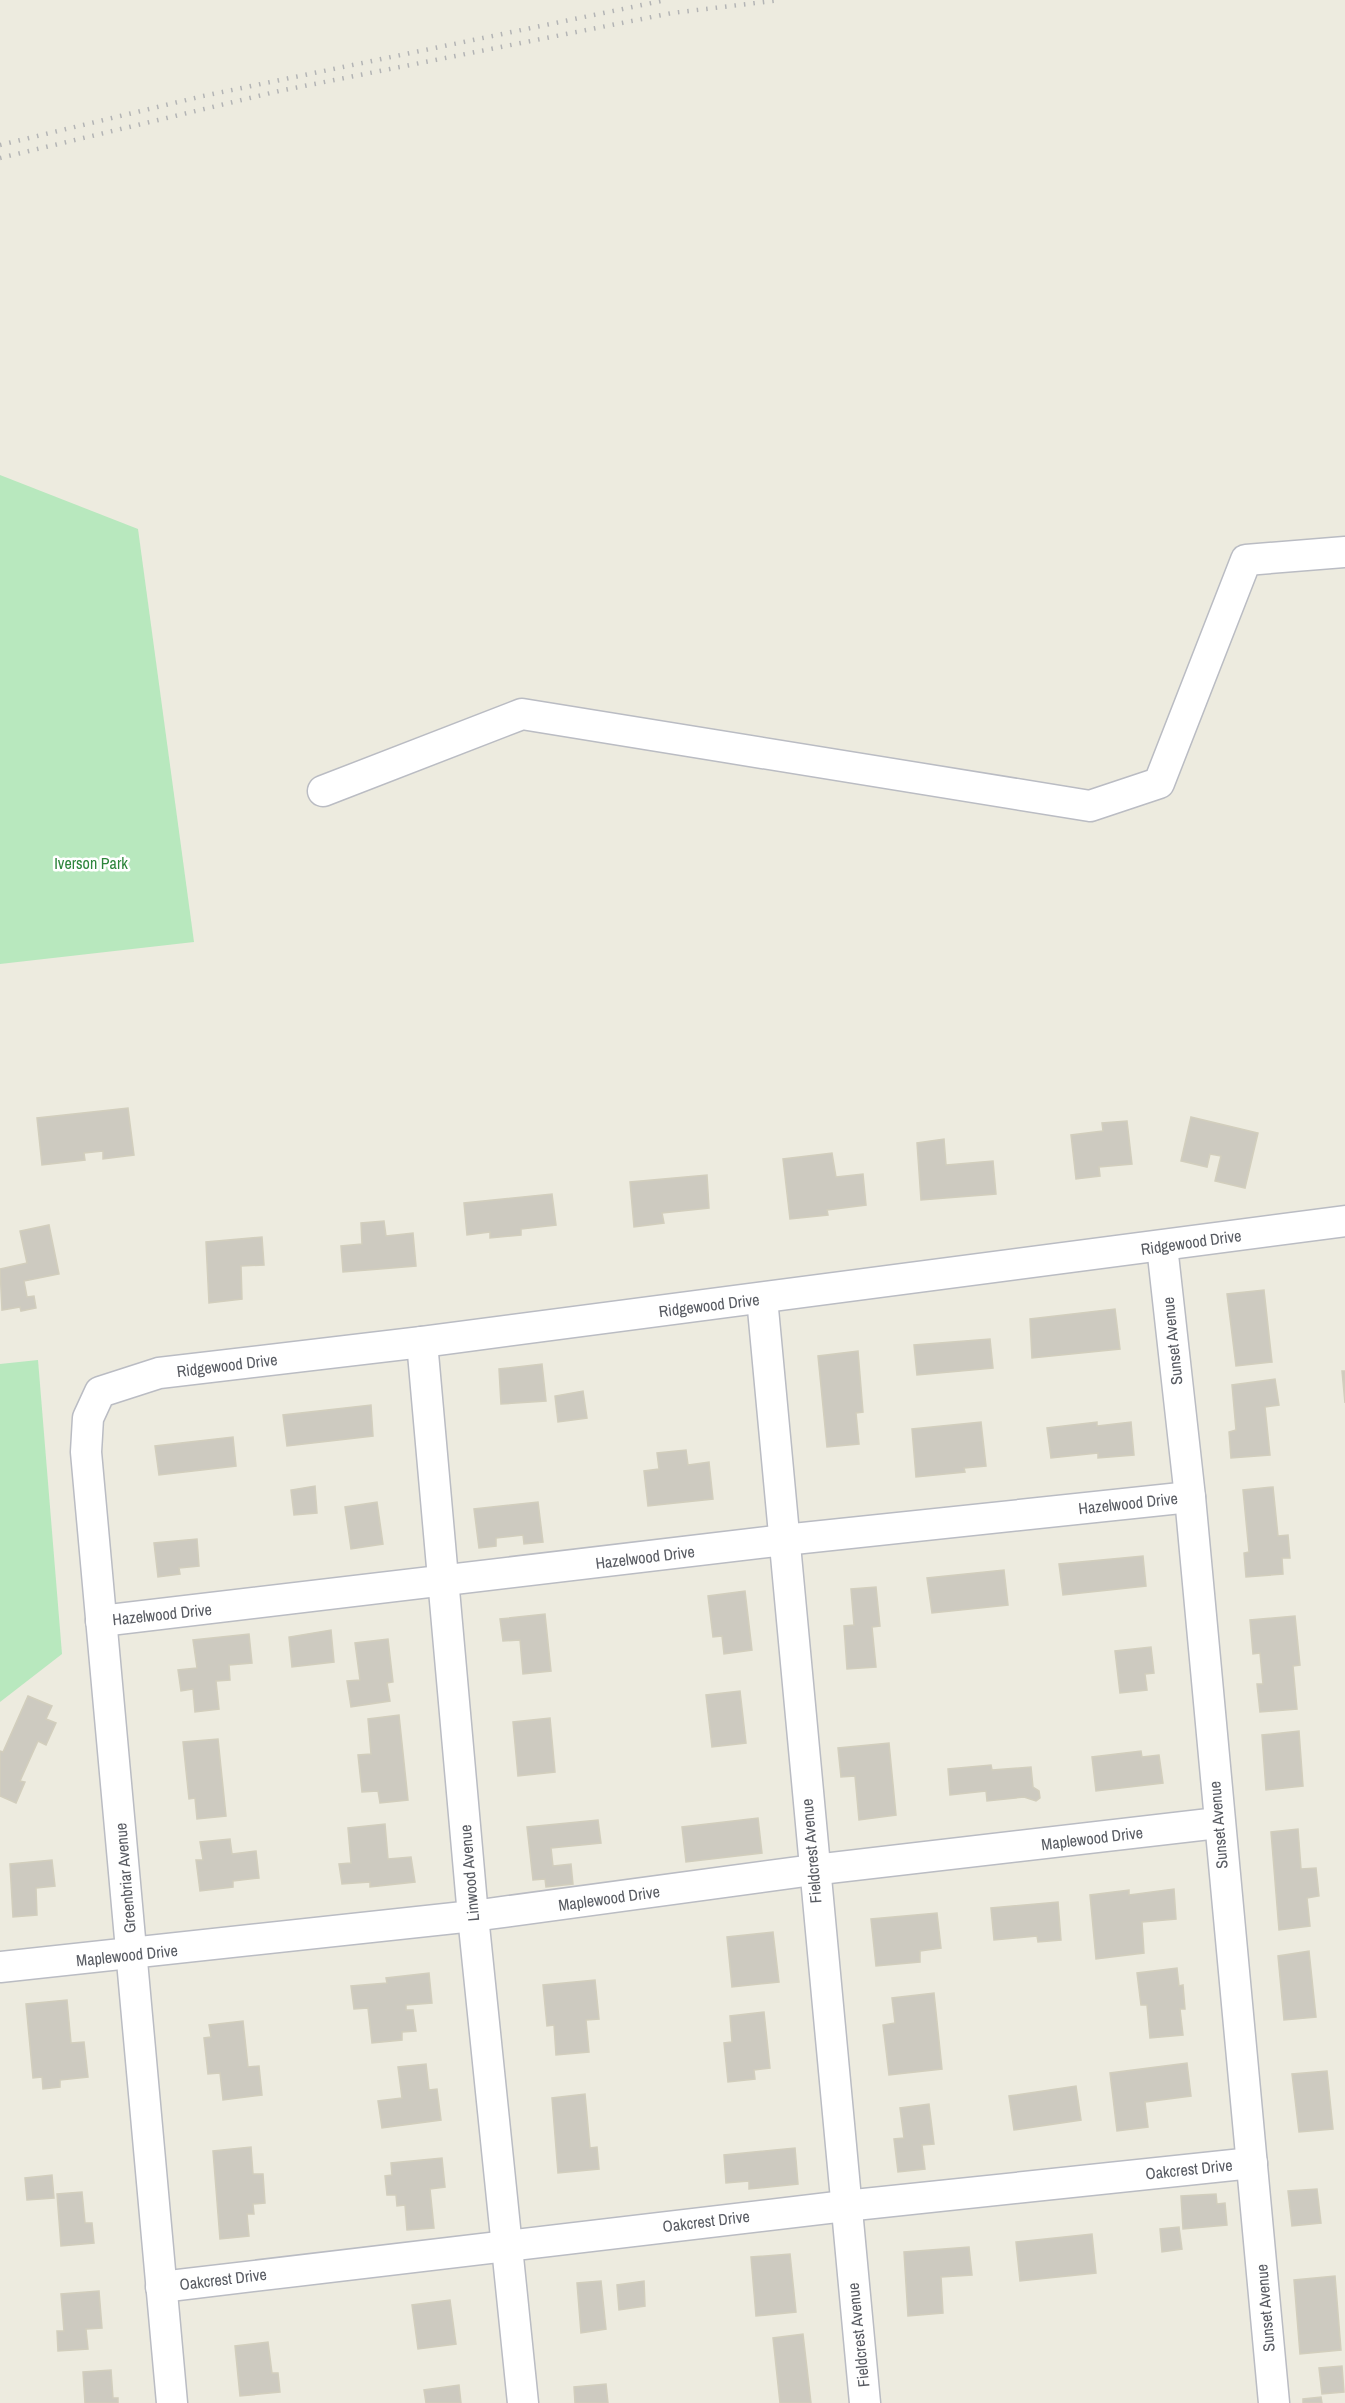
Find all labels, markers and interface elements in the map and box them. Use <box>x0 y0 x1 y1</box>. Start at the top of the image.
park label: Iverson Park <box>54 852 128 874</box>
street label: Ridgewood Drive <box>1139 1224 1243 1260</box>
street label: Ridgewood Drive <box>657 1288 761 1322</box>
street label: Sunset Avenue <box>1156 1296 1188 1386</box>
street label: Ridgewood Drive <box>175 1348 279 1382</box>
street label: Hazelwood Drive <box>1077 1487 1179 1519</box>
street label: Hazelwood Drive <box>594 1540 696 1574</box>
street label: Hazelwood Drive <box>111 1598 213 1630</box>
street label: Sunset Avenue <box>1203 1780 1233 1870</box>
street label: Fieldcrest Avenue <box>795 1798 827 1904</box>
street label: Maplewood Drive <box>1040 1821 1144 1855</box>
street label: Greenbriar Avenue <box>109 1822 141 1934</box>
street label: Linwood Avenue <box>454 1824 484 1922</box>
street label: Maplewood Drive <box>557 1880 661 1916</box>
street label: Maplewood Drive <box>75 1939 179 1971</box>
street label: Oakcrest Drive <box>1144 2153 1234 2185</box>
street label: Oakcrest Drive <box>661 2205 751 2237</box>
street label: Oakcrest Drive <box>178 2263 268 2295</box>
street label: Sunset Avenue <box>1250 2263 1280 2353</box>
street label: Fieldcrest Avenue <box>842 2282 874 2388</box>

